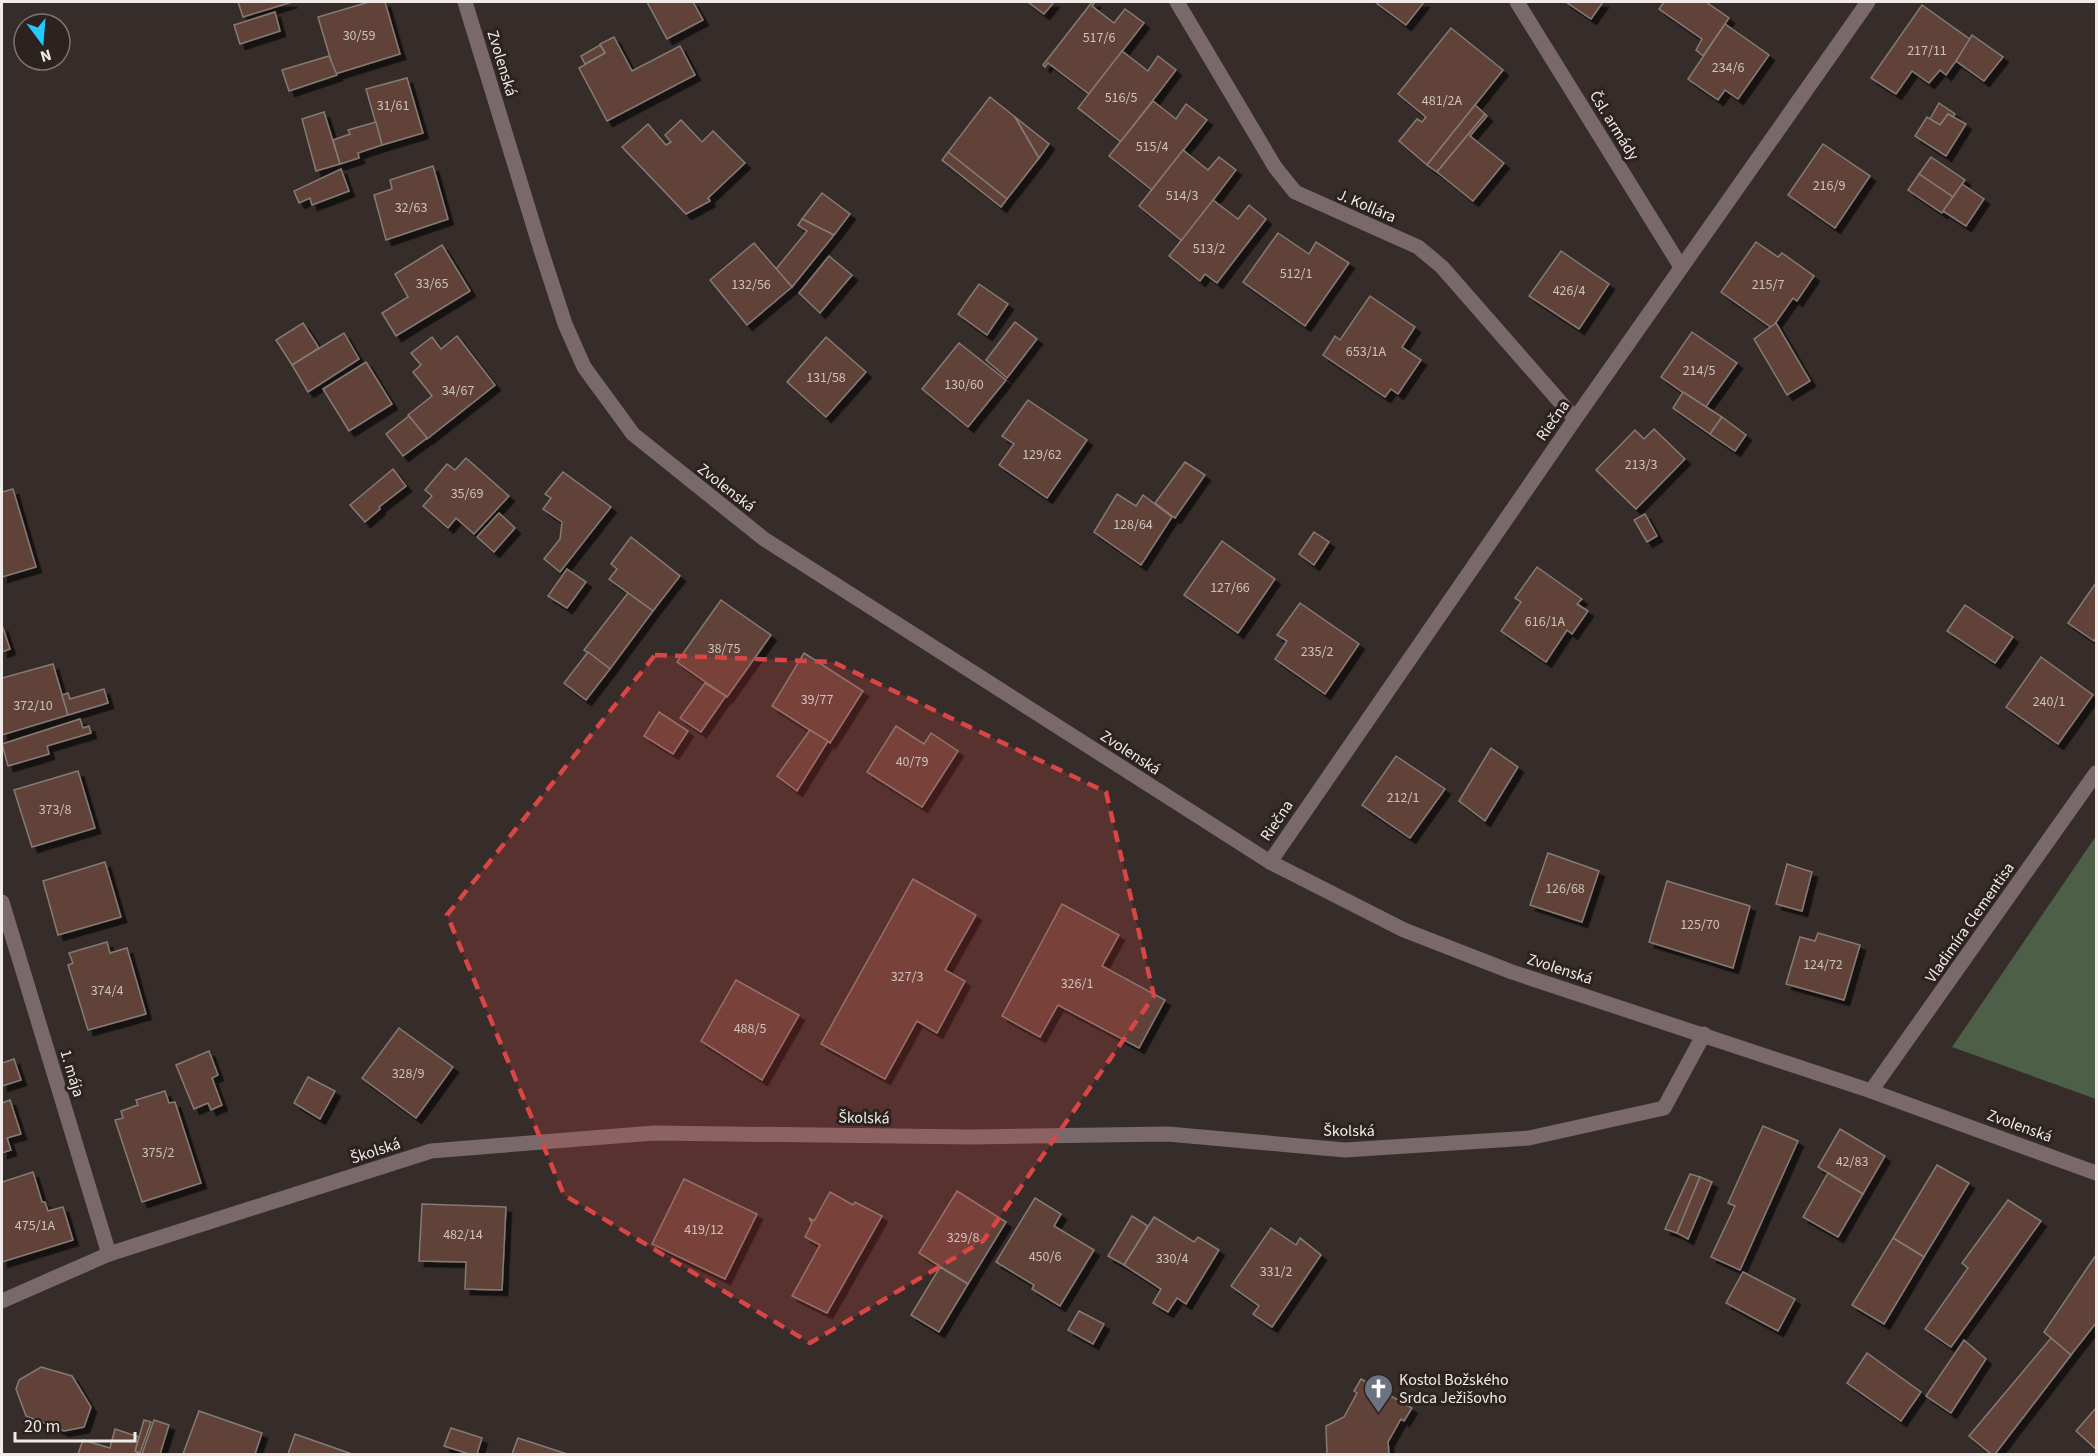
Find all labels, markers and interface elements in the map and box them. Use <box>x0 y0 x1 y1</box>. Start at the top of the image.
north arrow <box>12 12 72 72</box>
house number: 30/59 <box>343 26 375 46</box>
street label: Zvolenská <box>482 28 522 99</box>
house number: 517/6 <box>1083 28 1115 48</box>
house number: 217/11 <box>1907 41 1947 61</box>
text: N <box>38 43 54 67</box>
house number: 234/6 <box>1712 58 1744 78</box>
street label: Čsl. armády <box>1584 86 1645 165</box>
house number: 516/5 <box>1105 88 1137 108</box>
house number: 481/2A <box>1422 91 1463 111</box>
house number: 31/61 <box>377 96 409 116</box>
house number: 515/4 <box>1136 137 1168 157</box>
house number: 216/9 <box>1813 176 1845 196</box>
street label: J. Kollára <box>1334 184 1399 228</box>
house number: 514/3 <box>1166 186 1198 206</box>
house number: 32/63 <box>395 198 427 218</box>
house number: 513/2 <box>1193 239 1225 259</box>
house number: 512/1 <box>1280 264 1312 284</box>
house number: 33/65 <box>416 274 448 294</box>
house number: 132/56 <box>731 275 771 295</box>
house number: 215/7 <box>1752 275 1784 295</box>
house number: 426/4 <box>1553 281 1585 301</box>
house number: 653/1A <box>1346 342 1387 362</box>
house number: 214/5 <box>1683 361 1715 381</box>
house number: 131/58 <box>806 368 846 388</box>
house number: 130/60 <box>944 375 984 395</box>
house number: 34/67 <box>442 381 474 401</box>
street label: Riečna <box>1531 396 1575 445</box>
house number: 129/62 <box>1022 445 1062 465</box>
house number: 213/3 <box>1625 455 1657 475</box>
street label: Zvolenská <box>693 458 760 517</box>
house number: 35/69 <box>451 484 483 504</box>
house number: 128/64 <box>1113 515 1153 535</box>
house number: 127/66 <box>1210 578 1250 598</box>
house number: 616/1A <box>1525 612 1566 632</box>
house number: 38/75 <box>708 639 740 659</box>
house number: 235/2 <box>1301 642 1333 662</box>
house number: 39/77 <box>801 690 833 710</box>
house number: 240/1 <box>2033 692 2065 712</box>
house number: 372/10 <box>13 696 53 716</box>
street label: Zvolenská <box>1096 725 1165 781</box>
house number: 40/79 <box>896 752 928 772</box>
house number: 212/1 <box>1387 788 1419 808</box>
street label: Riečna <box>1255 796 1299 845</box>
house number: 373/8 <box>39 800 71 820</box>
street label: Vladimíra Clementisa <box>1920 858 2020 987</box>
house number: 126/68 <box>1545 879 1585 899</box>
house number: 125/70 <box>1680 915 1720 935</box>
street label: Zvolenská <box>1524 948 1595 990</box>
house number: 124/72 <box>1803 955 1843 975</box>
house number: 327/3 <box>891 967 923 987</box>
house number: 326/1 <box>1061 974 1093 994</box>
house number: 374/4 <box>91 981 123 1001</box>
house number: 488/5 <box>734 1019 766 1039</box>
street label: 1. mája <box>54 1047 90 1100</box>
house number: 328/9 <box>392 1064 424 1084</box>
street label: Zvolenská <box>1984 1104 2055 1148</box>
street label: Školská <box>838 1107 890 1129</box>
street label: Školská <box>1323 1120 1375 1142</box>
street label: Školská <box>347 1133 403 1169</box>
house number: 375/2 <box>142 1143 174 1163</box>
house number: 42/83 <box>1836 1152 1868 1172</box>
house number: 475/1A <box>15 1216 56 1236</box>
house number: 419/12 <box>684 1220 724 1240</box>
house number: 482/14 <box>443 1225 483 1245</box>
house number: 329/8 <box>947 1228 979 1248</box>
house number: 450/6 <box>1029 1247 1061 1267</box>
house number: 330/4 <box>1156 1249 1188 1269</box>
house number: 331/2 <box>1260 1262 1292 1282</box>
place label: Kostol Božského Srdca Ježišovho <box>1399 1369 1509 1409</box>
church icon: Kostol Božského Srdca Ježišovho <box>1362 1372 1394 1414</box>
scale bar <box>15 1405 135 1443</box>
text: 20 m <box>24 1414 60 1439</box>

